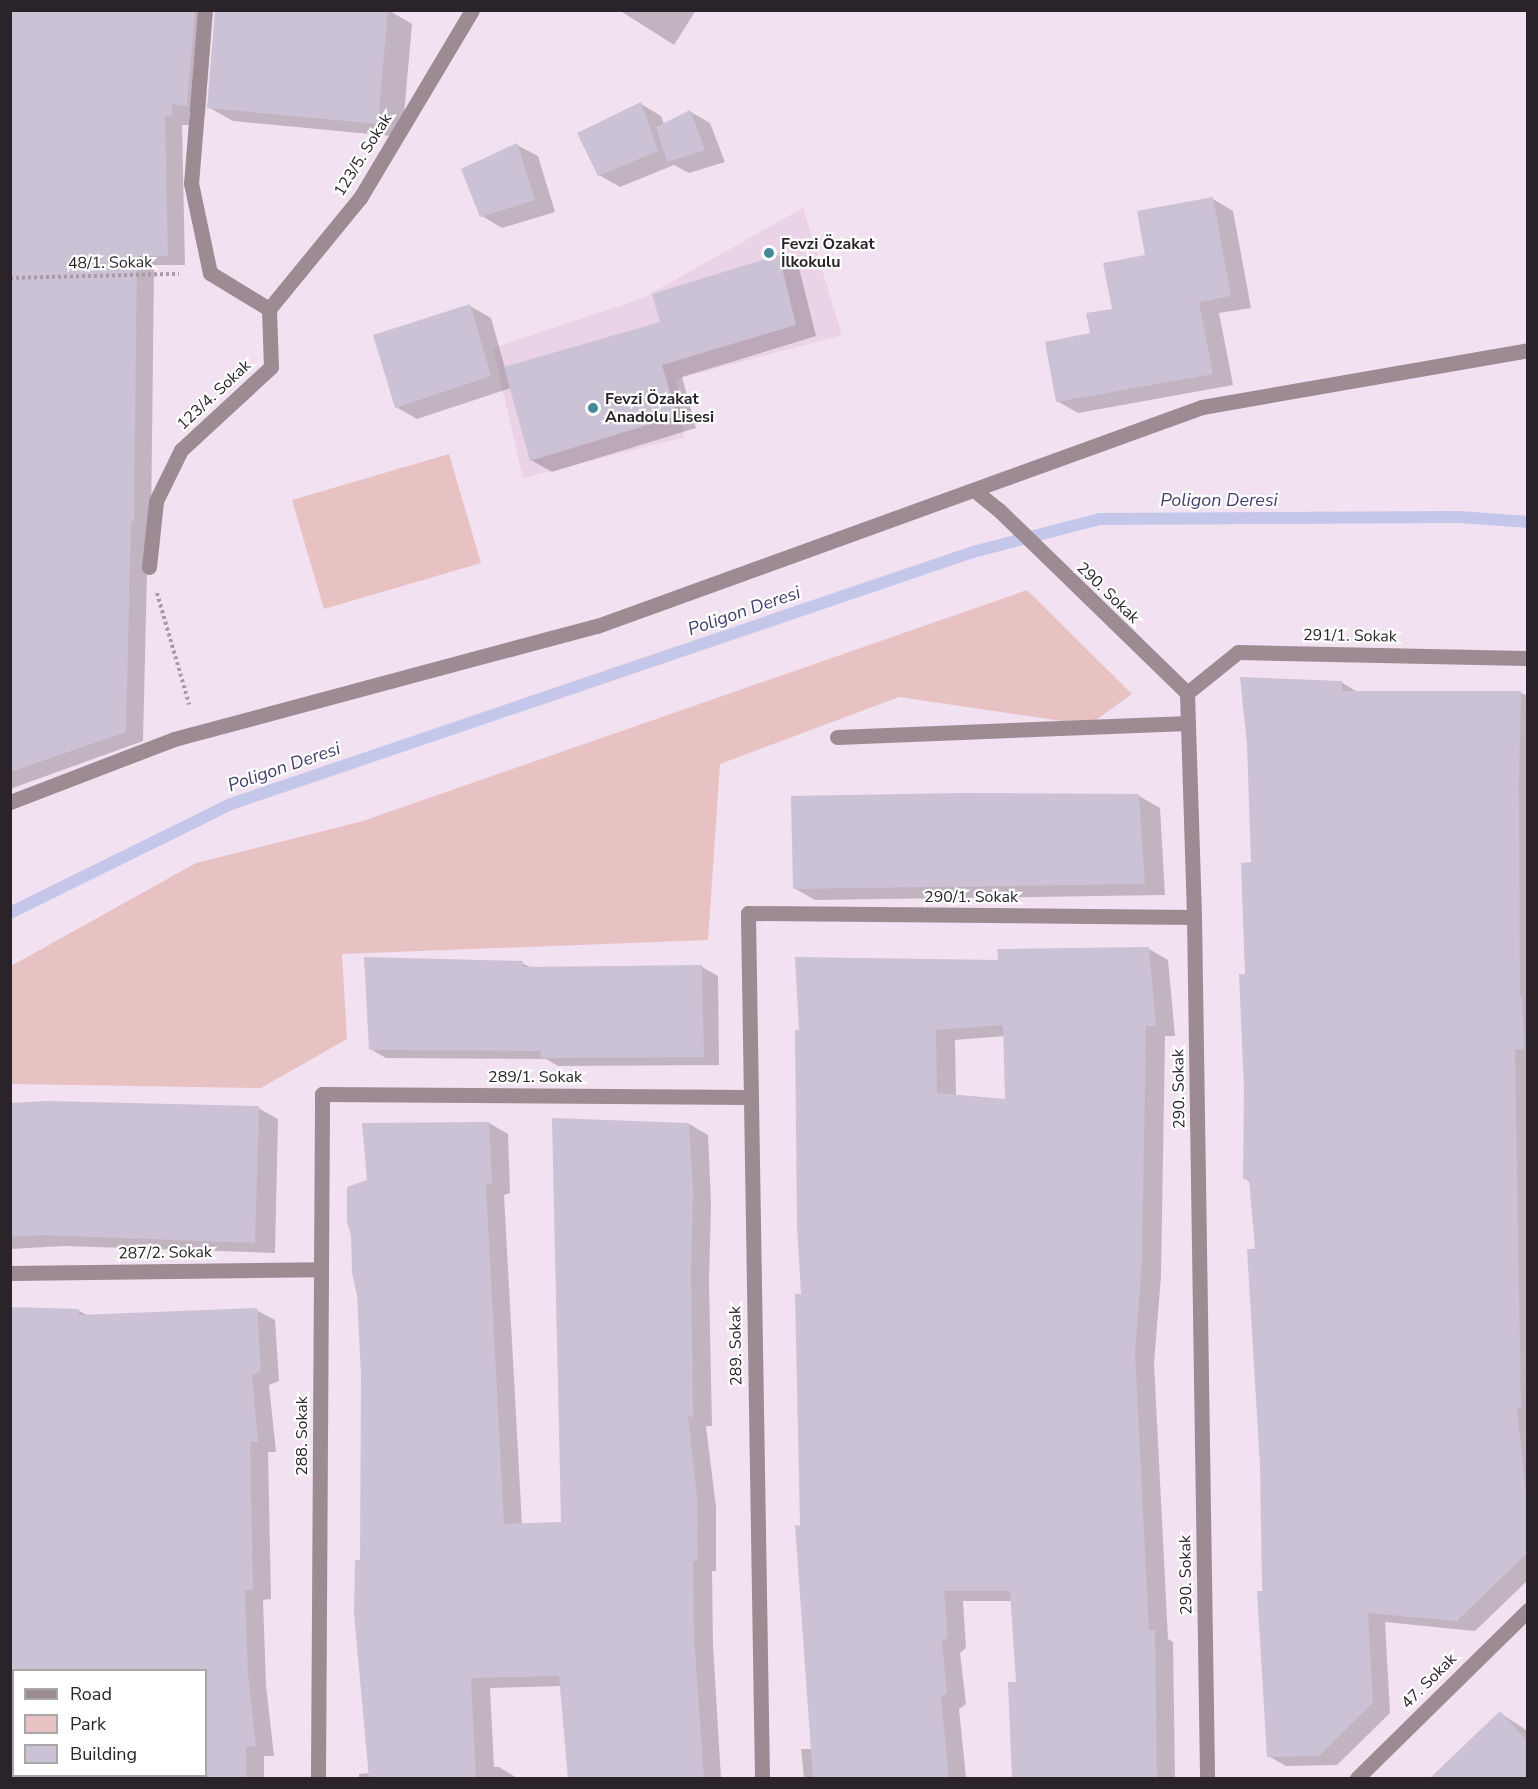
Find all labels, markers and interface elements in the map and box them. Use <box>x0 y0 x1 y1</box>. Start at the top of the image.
street label: 123/5. Sokak <box>330 110 396 200</box>
place label: Fevzi Özakat İlkokulu <box>781 234 875 272</box>
marker: Fevzi Özakat İlkokulu <box>762 246 776 260</box>
street label: 48/1. Sokak <box>68 253 152 273</box>
street label: 123/4. Sokak <box>173 356 255 434</box>
place label: Fevzi Özakat Anadolu Lisesi <box>605 389 714 427</box>
marker: Fevzi Özakat Anadolu Lisesi <box>586 401 600 415</box>
water label: Poligon Deresi <box>1160 489 1278 511</box>
street label: 290. Sokak <box>1073 558 1143 628</box>
water label: Poligon Deresi <box>685 582 803 640</box>
street label: 291/1. Sokak <box>1303 626 1397 646</box>
water label: Poligon Deresi <box>225 738 343 796</box>
street label: 290/1. Sokak <box>924 887 1018 907</box>
street label: 290. Sokak <box>1169 1049 1189 1129</box>
street label: 289/1. Sokak <box>488 1067 582 1087</box>
street label: 287/2. Sokak <box>118 1243 212 1263</box>
street label: 289. Sokak <box>726 1306 746 1386</box>
street label: 288. Sokak <box>292 1396 312 1476</box>
street label: 290. Sokak <box>1176 1535 1196 1615</box>
street label: 47. Sokak <box>1397 1649 1461 1713</box>
legend <box>12 1669 207 1777</box>
text: Road <box>70 1682 112 1706</box>
text: Park <box>70 1712 106 1736</box>
text: Building <box>70 1742 137 1766</box>

